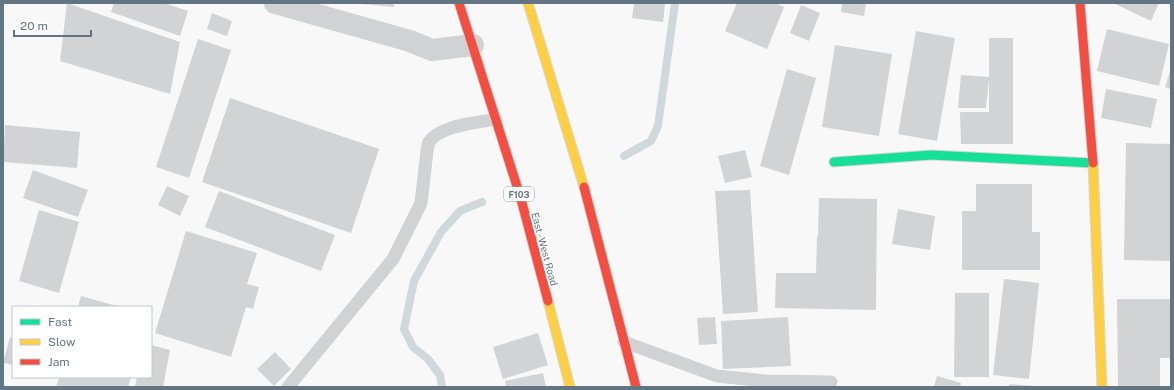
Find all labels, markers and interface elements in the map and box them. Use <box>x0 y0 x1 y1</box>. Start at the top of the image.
scale bar <box>14 12 91 38</box>
text: 20 m <box>20 19 48 33</box>
road number: F103 <box>504 187 534 201</box>
street label: East - West Road <box>529 211 561 287</box>
legend <box>12 306 152 378</box>
text: Fast <box>48 315 73 329</box>
text: Slow <box>48 335 76 349</box>
text: Jam <box>48 355 70 369</box>

